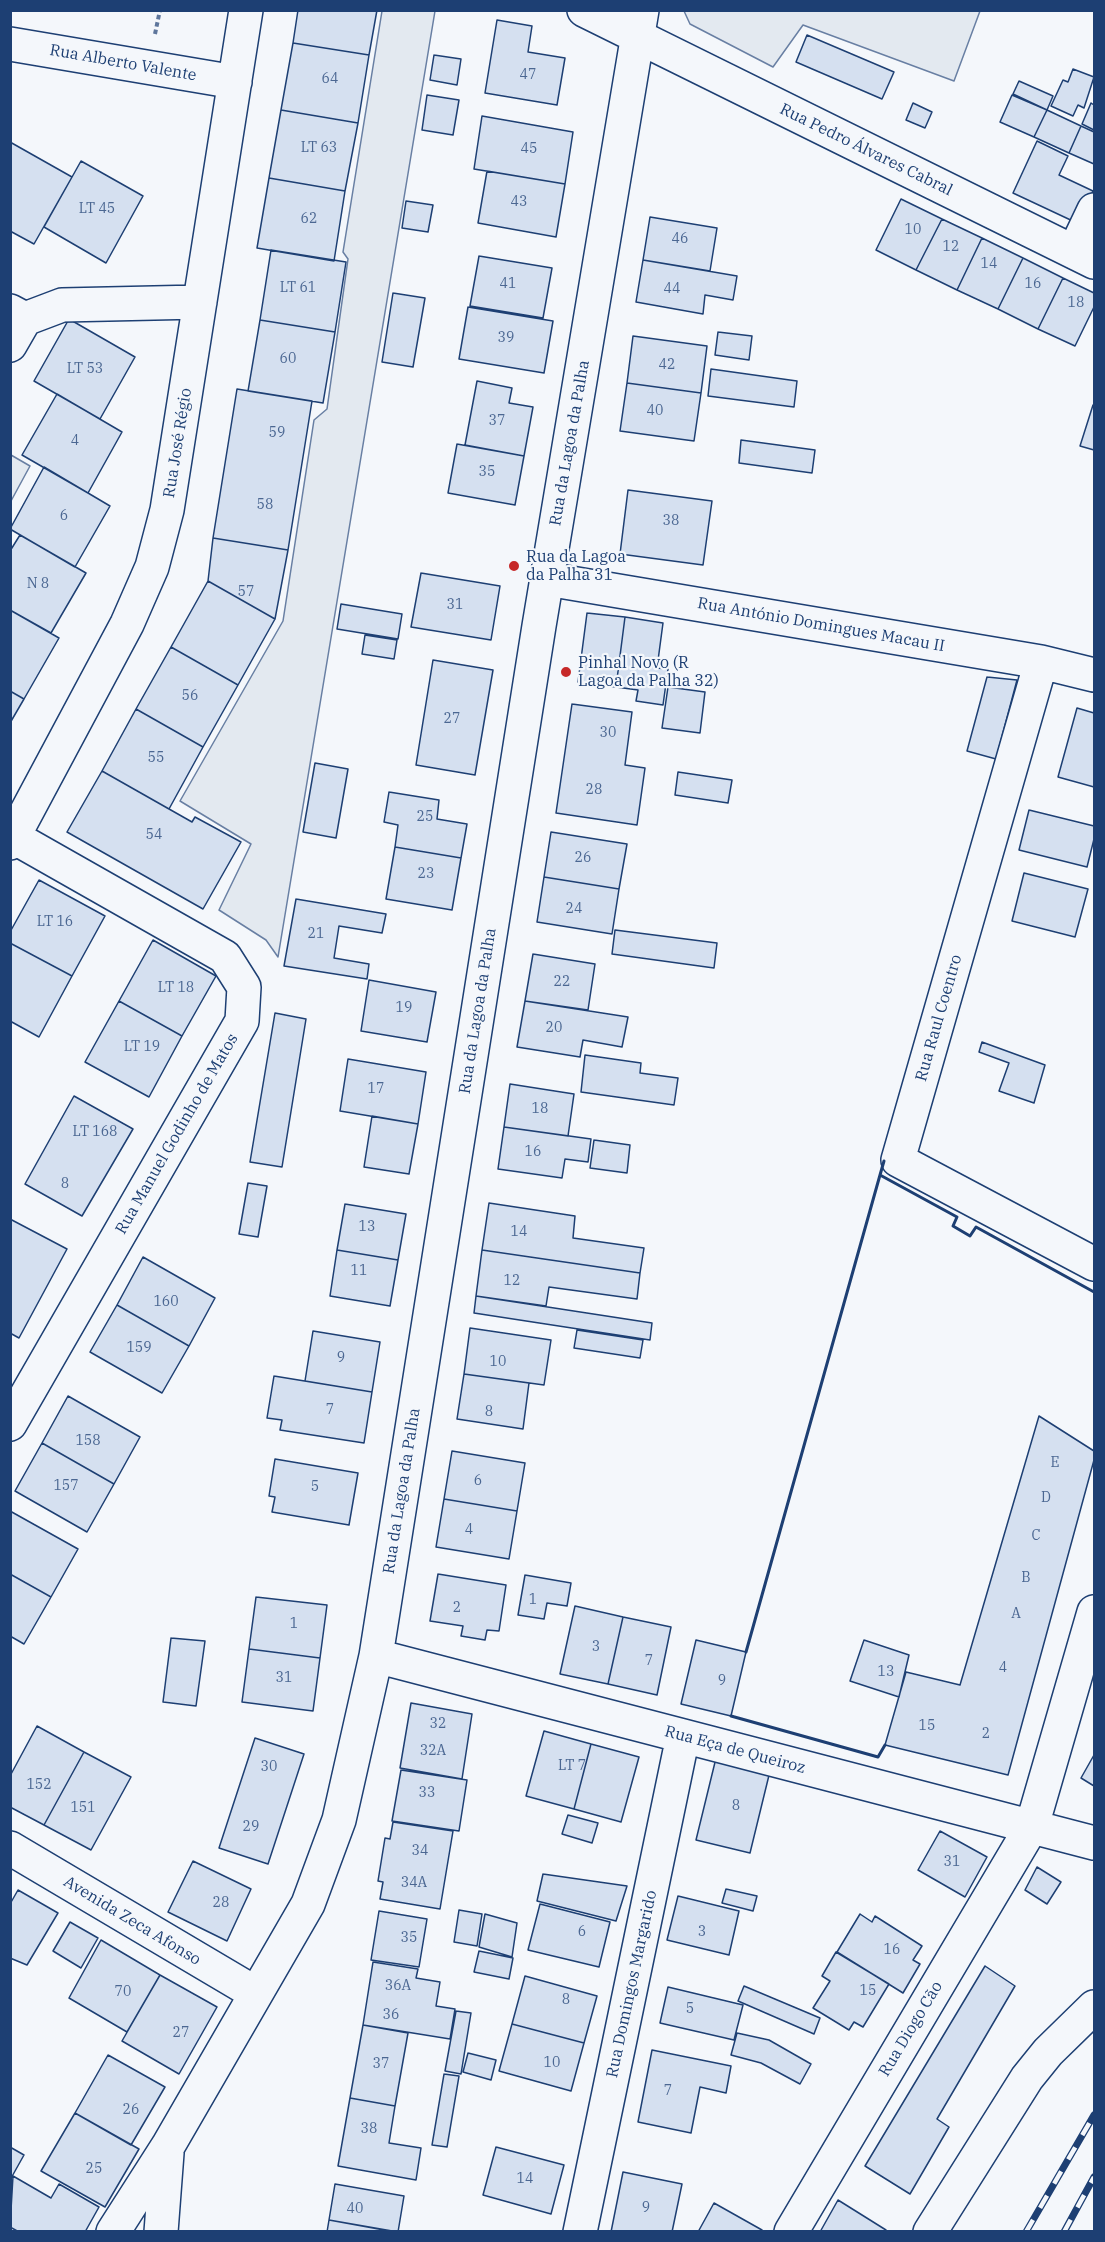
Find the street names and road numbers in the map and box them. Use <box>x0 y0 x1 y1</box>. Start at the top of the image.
street label: Rua Alberto Valente <box>48 41 198 85</box>
street label: Rua Pedro Álvares Cabral <box>776 100 956 200</box>
street label: Rua da Lagoa da Palha <box>546 359 594 527</box>
street label: Rua José Régio <box>160 387 196 499</box>
street label: Rua António Domingues Macau II <box>696 594 946 656</box>
street label: Rua da Lagoa da Palha <box>455 927 501 1095</box>
street label: Rua Raul Coentro <box>912 952 966 1084</box>
street label: Rua Manuel Godinho de Matos <box>112 1030 242 1238</box>
street label: Rua da Lagoa da Palha <box>379 1407 425 1575</box>
street label: Rua Eça de Queiroz <box>663 1722 807 1778</box>
street label: Avenida Zeca Afonso <box>60 1872 204 1970</box>
street label: Rua Domingos Margarido <box>603 1889 661 2079</box>
street label: Rua Diogo Cão <box>875 1978 947 2080</box>

